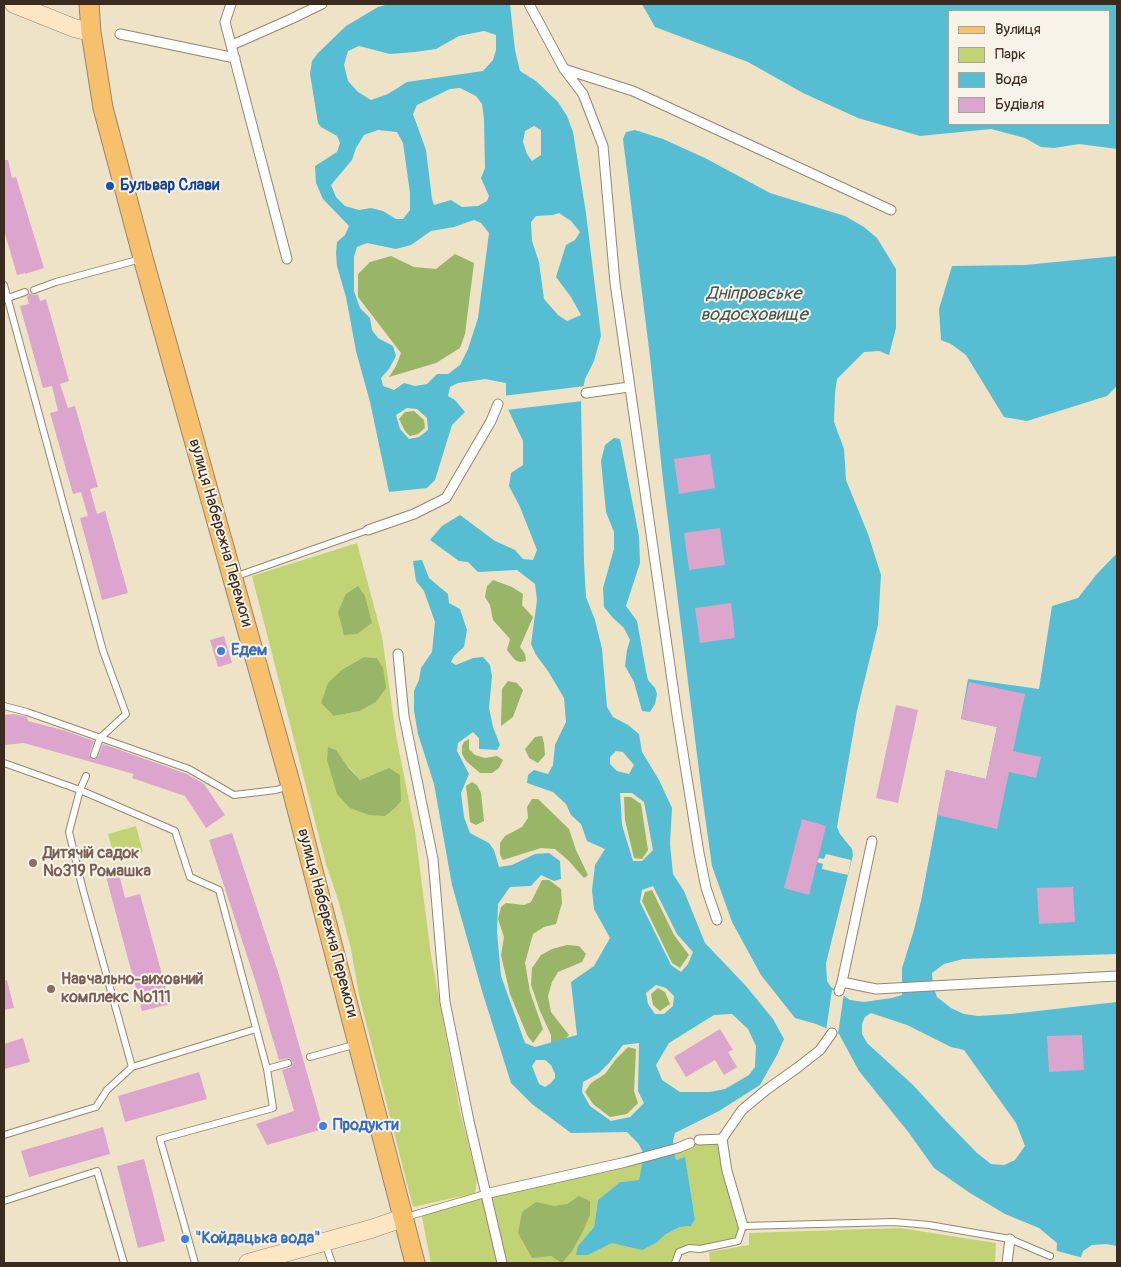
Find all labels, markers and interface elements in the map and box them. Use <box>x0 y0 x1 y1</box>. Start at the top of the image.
legend <box>948 10 1111 125</box>
text: Вулиця <box>995 20 1041 39</box>
text: Парк <box>995 45 1026 64</box>
text: Вода <box>995 70 1028 89</box>
text: Будівля <box>995 95 1044 114</box>
place label: Бульвар Слави <box>120 176 219 196</box>
marker: Бульвар Слави <box>104 180 116 192</box>
water label: Дніпровське водосховище <box>700 283 808 326</box>
street label: вулиця Набережна Перемоги <box>184 437 256 629</box>
place label: Едем <box>231 641 267 661</box>
marker: Едем <box>215 645 227 657</box>
street label: вулиця Набережна Перемоги <box>293 827 361 1019</box>
place label: Дитячій садок №319 Ромашка <box>43 844 151 882</box>
marker: Дитячій садок №319 Ромашка <box>27 857 39 869</box>
place label: Навчально-виховний комплекс №111 <box>61 970 203 1008</box>
marker: Навчально-виховний комплекс №111 <box>45 983 57 995</box>
place label: Продукти <box>333 1116 399 1136</box>
marker: Продукти <box>317 1120 329 1132</box>
place label: "Койдацька вода" <box>195 1229 321 1249</box>
marker: "Койдацька вода" <box>179 1233 191 1245</box>

